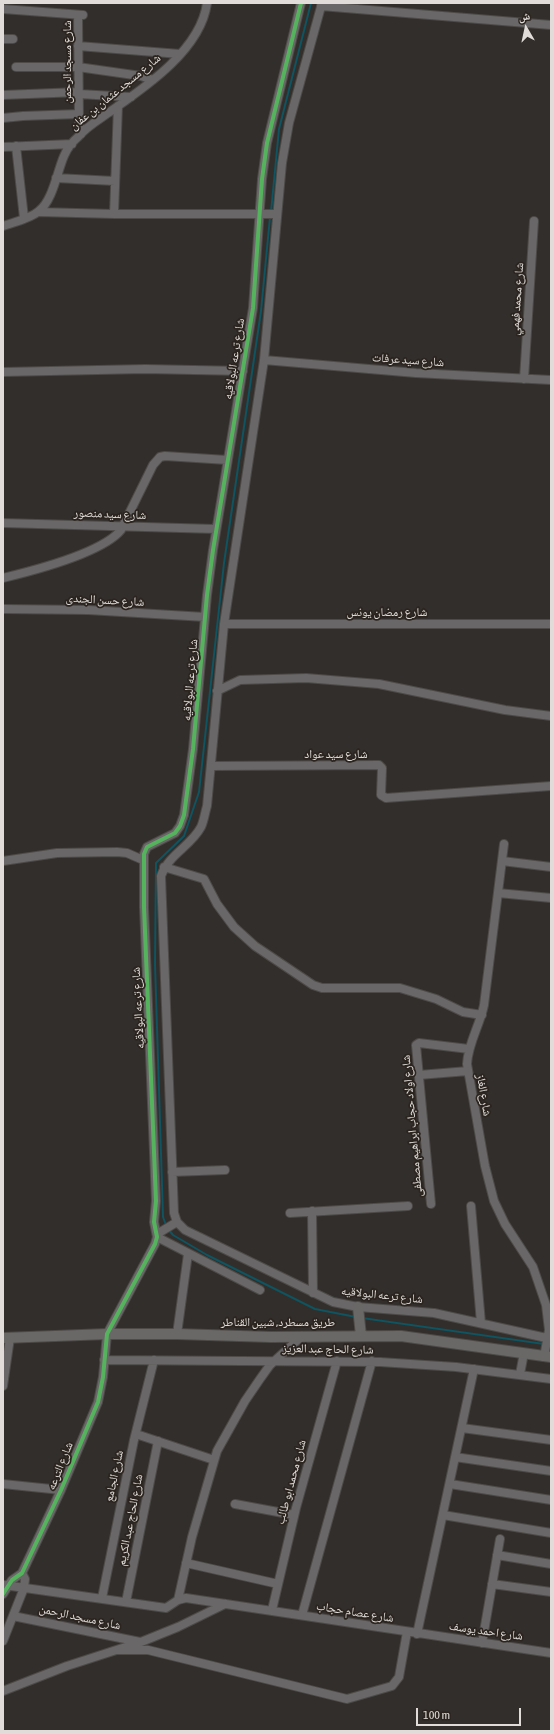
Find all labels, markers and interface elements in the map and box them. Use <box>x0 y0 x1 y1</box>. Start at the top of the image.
north arrow <box>506 8 546 48</box>
text: ش <box>517 9 531 23</box>
street label: شارع مسجد الرحمن <box>60 20 74 104</box>
street label: شارع مسجد عثمان بن عفان <box>67 51 163 133</box>
street label: شارع محمد فهمي <box>507 262 527 336</box>
street label: شارع ترعه البولاقيه <box>220 317 248 401</box>
street label: شارع سيد عرفات <box>371 350 445 370</box>
street label: شارع سيد منصور <box>73 506 147 522</box>
street label: شارع حسن الجندى <box>65 591 145 609</box>
street label: شارع رمضان يونس <box>347 605 427 619</box>
street label: شارع ترعه البولاقيه <box>179 638 201 722</box>
street label: شارع سيد عواد <box>304 747 368 761</box>
street label: شارع ترعه البولاقيه <box>129 967 147 1049</box>
street label: شارع اولاد حجاب ابراهيم مصطفى <box>399 1054 425 1198</box>
street label: شارع الغاز <box>473 1073 495 1117</box>
street label: شارع ترعه البولاقيه <box>340 1284 424 1306</box>
street label: طريق مسطرد, شبين القناطر <box>221 1315 335 1329</box>
street label: شارع الحاج عبد العزيز <box>282 1341 374 1357</box>
street label: شارع محمد ابو طالب <box>273 1438 309 1526</box>
street label: شارع الترعه <box>44 1440 76 1492</box>
street label: شارع الجامع <box>102 1449 126 1503</box>
street label: شارع الحاج عبد الكريم <box>114 1473 146 1567</box>
street label: شارع عصام حجاب <box>315 1599 395 1625</box>
street label: شارع مسجد الرحمن <box>38 1601 122 1633</box>
street label: شارع احمد يوسف <box>448 1619 524 1643</box>
scale bar <box>418 1700 523 1726</box>
text: 100 m <box>423 1708 450 1722</box>

